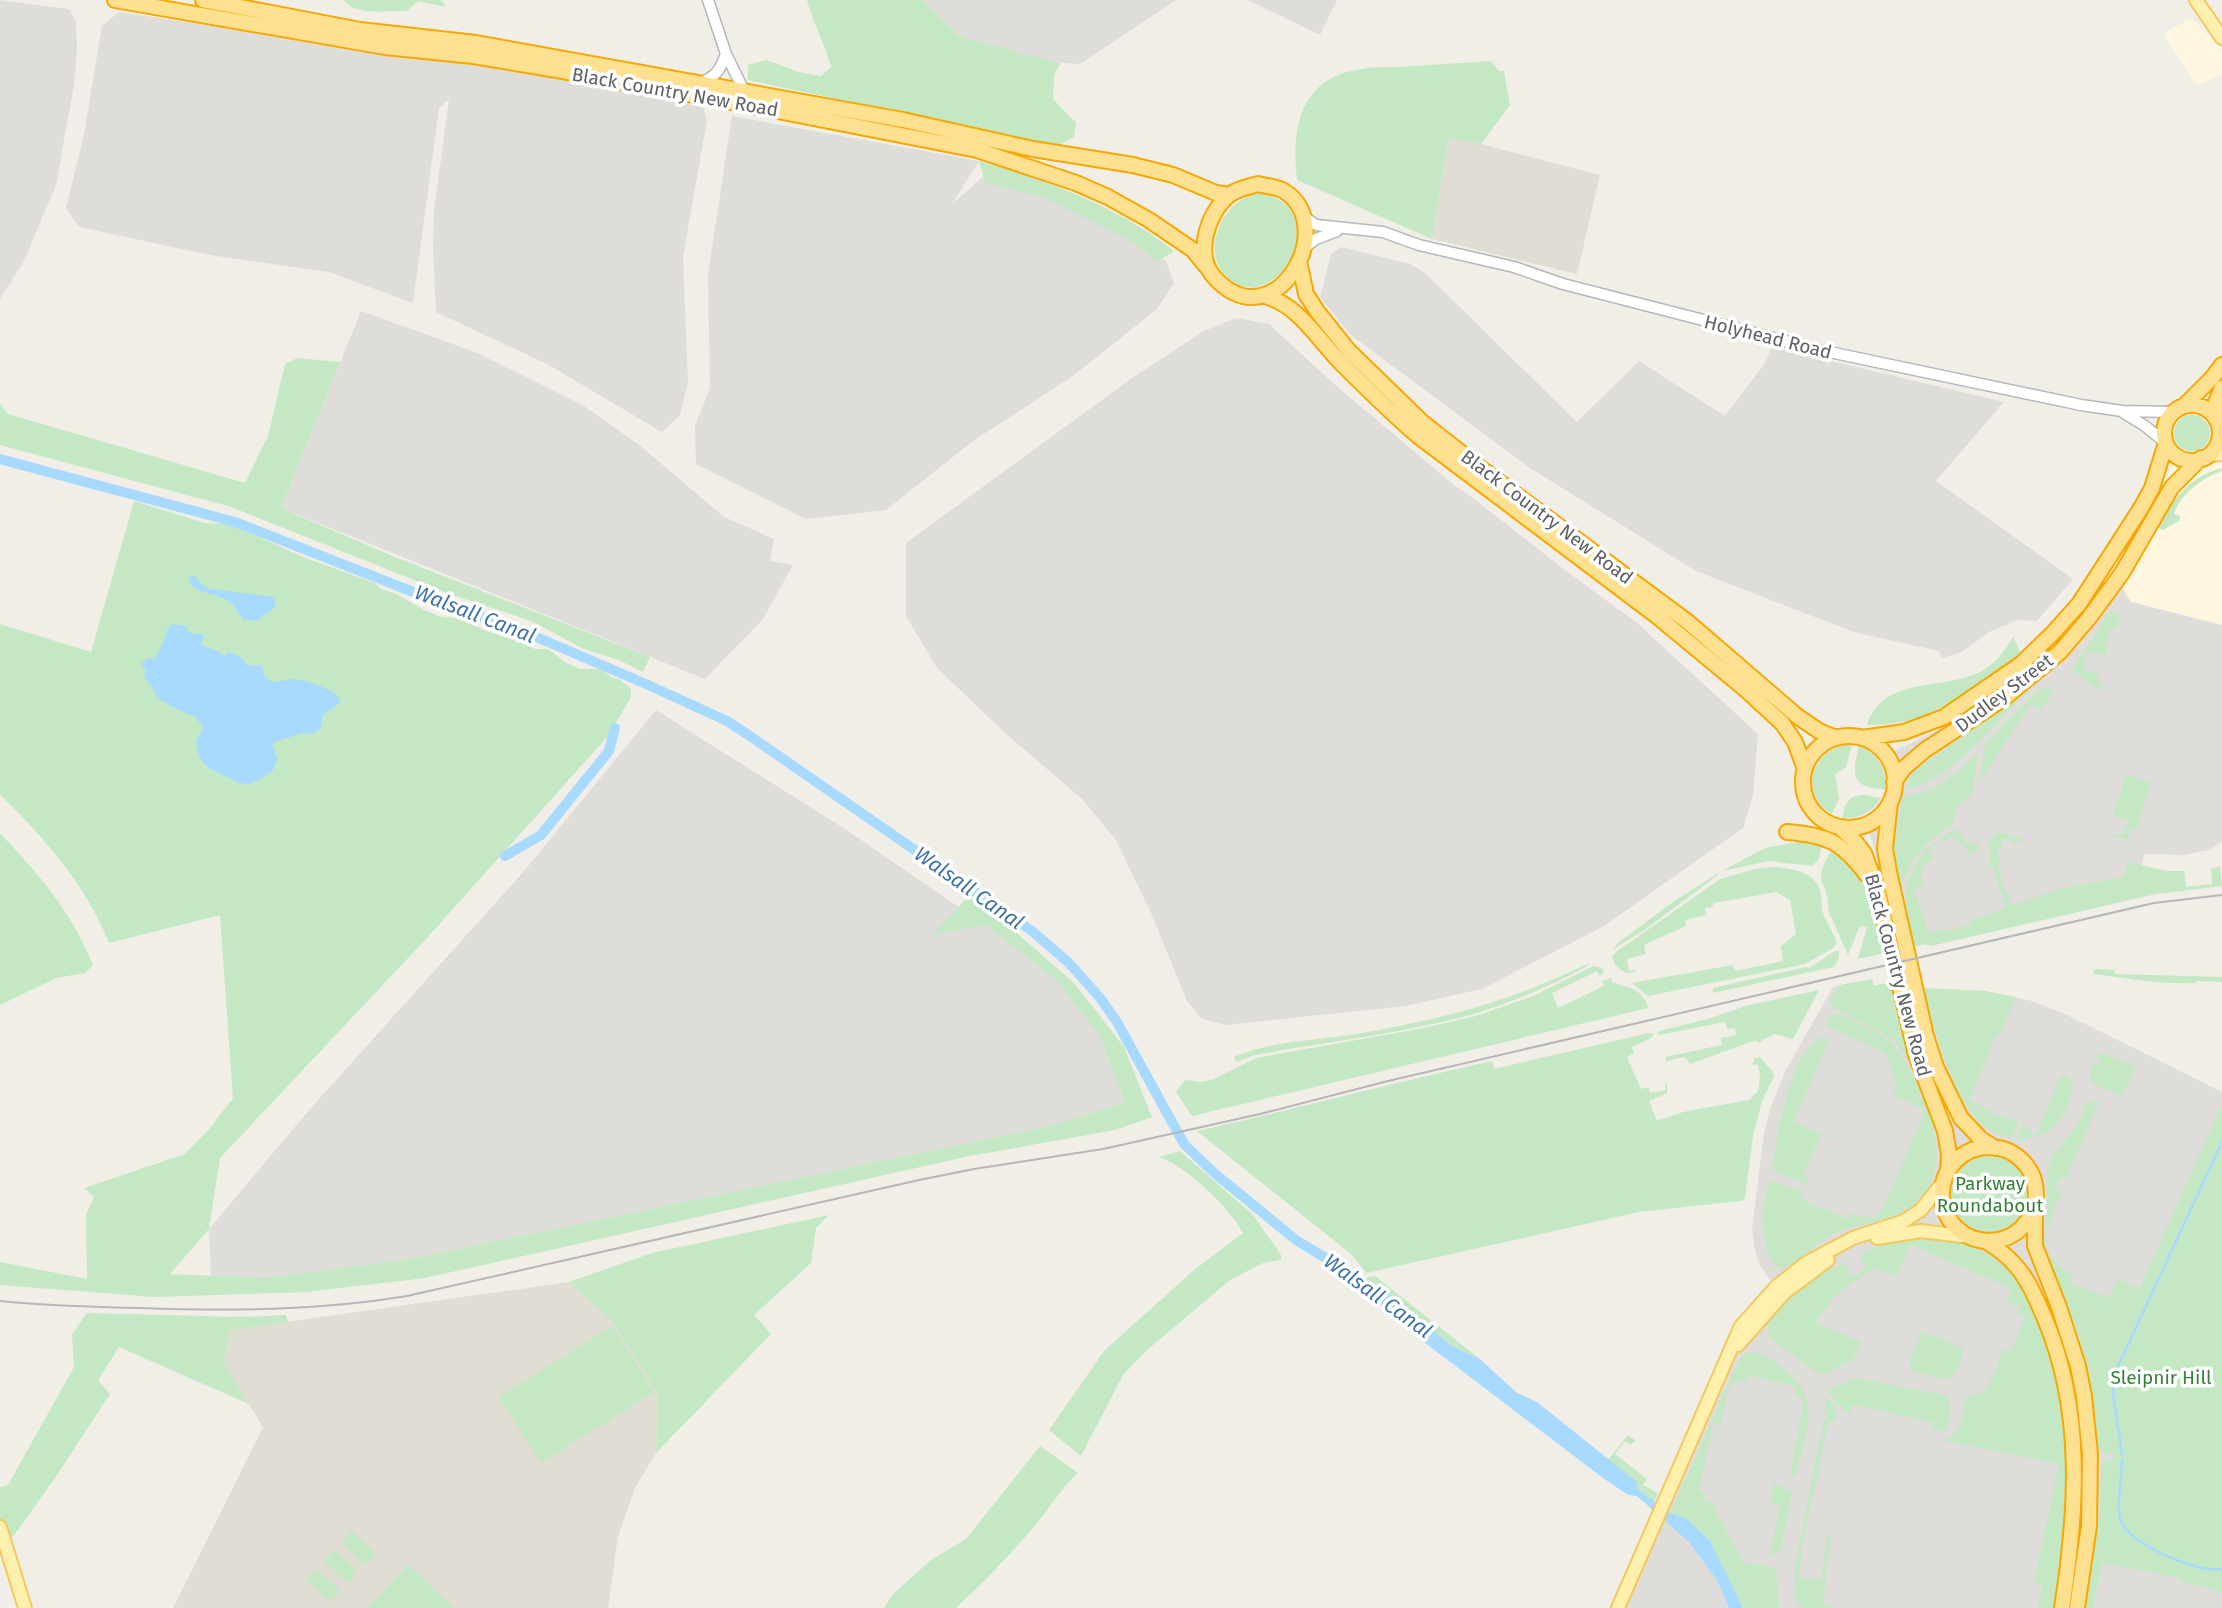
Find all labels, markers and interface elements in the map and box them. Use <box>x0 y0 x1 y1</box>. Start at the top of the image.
street label: Black Country New Road <box>570 63 780 121</box>
street label: Holyhead Road <box>1702 310 1834 364</box>
street label: Black Country New Road <box>1457 445 1637 589</box>
water label: Walsall Canal <box>411 579 539 649</box>
street label: Dudley Street <box>1951 649 2057 737</box>
water label: Walsall Canal <box>909 841 1029 935</box>
street label: Black Country New Road <box>1860 871 1936 1079</box>
park label: Parkway Roundabout <box>1937 1172 2043 1217</box>
water label: Walsall Canal <box>1319 1248 1437 1344</box>
park label: Sleipnir Hill <box>2110 1366 2212 1389</box>

